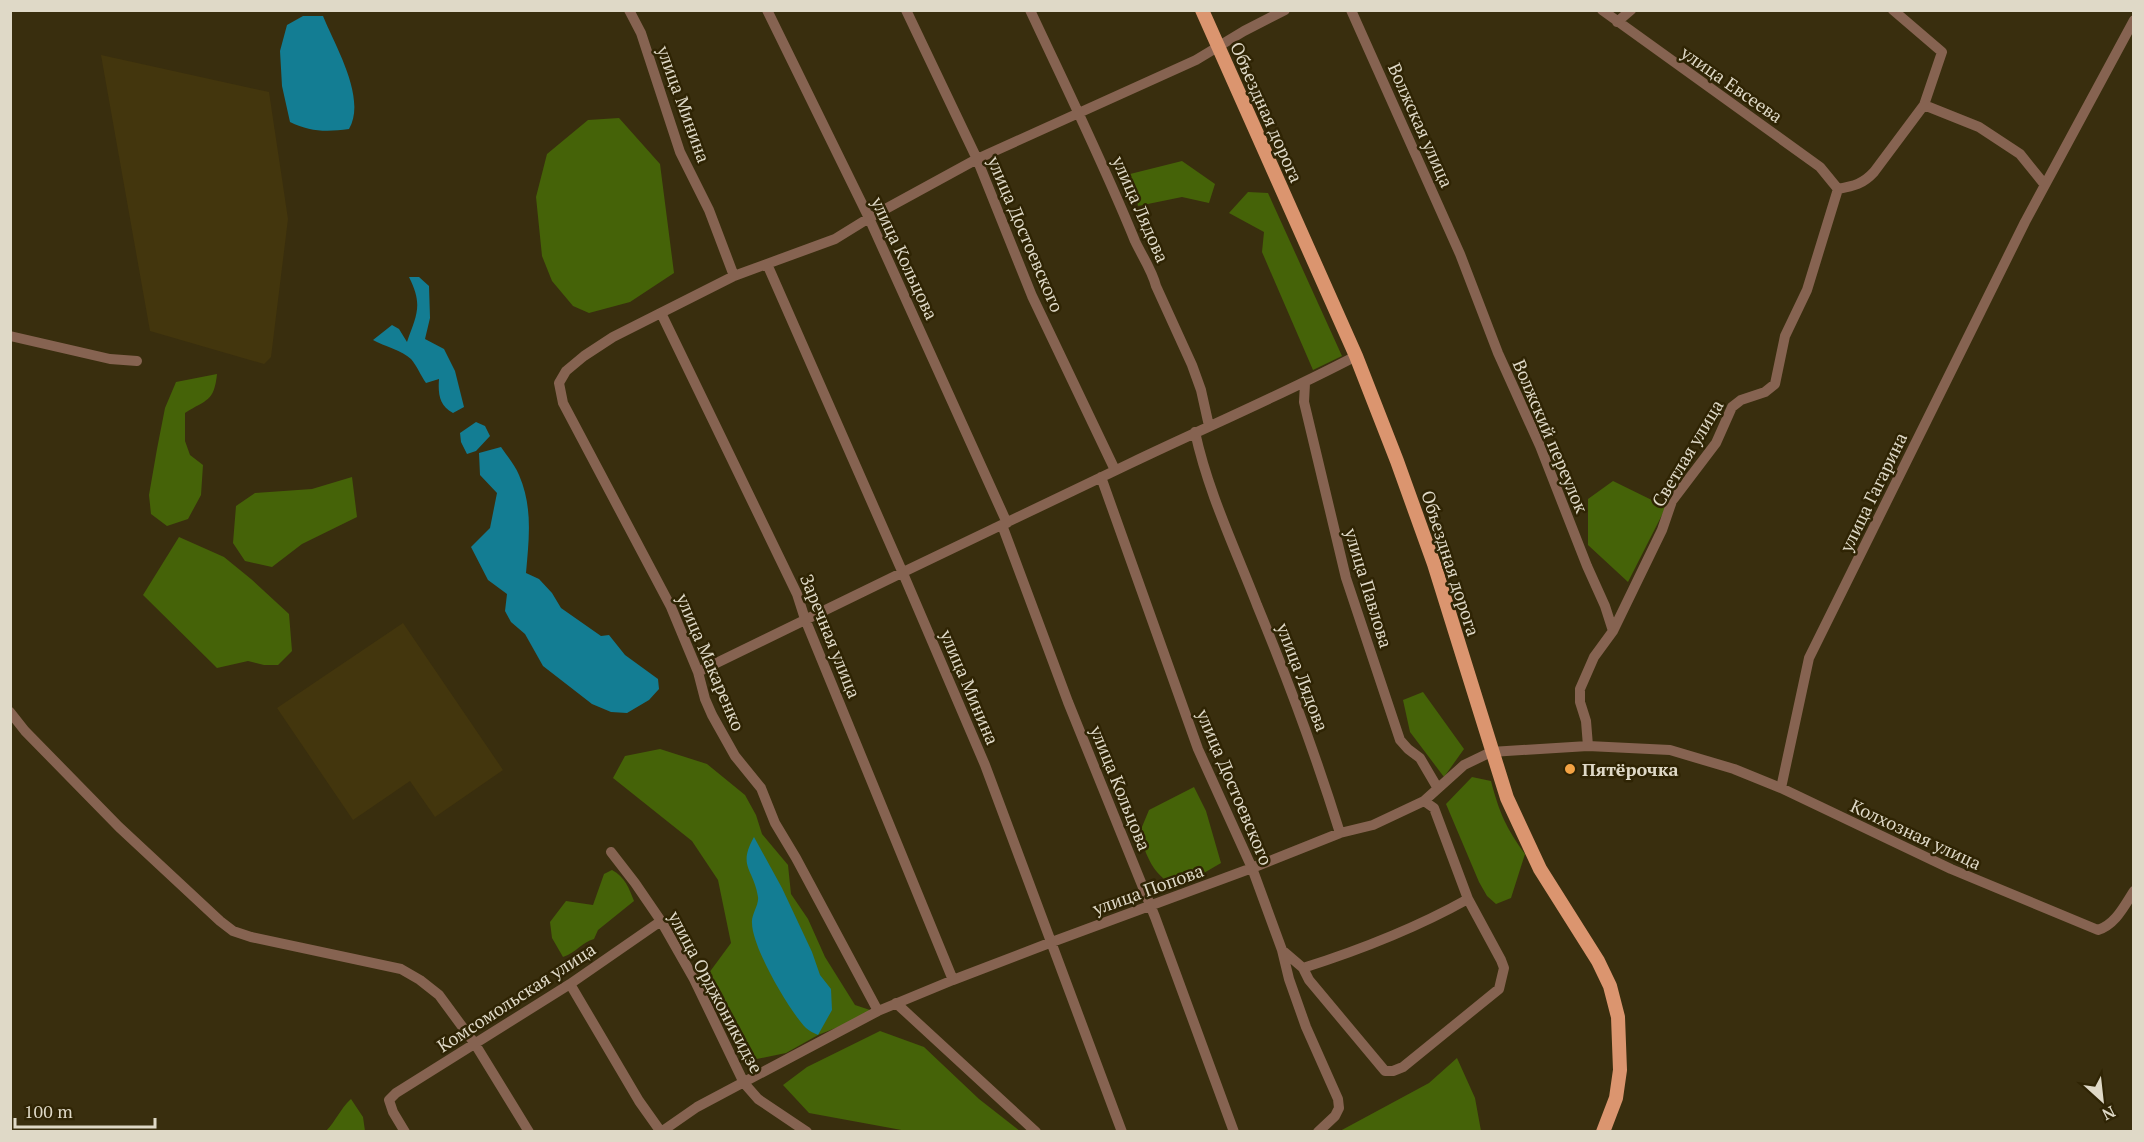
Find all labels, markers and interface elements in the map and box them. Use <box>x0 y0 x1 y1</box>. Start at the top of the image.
street label: Объездная дорога <box>1225 38 1309 186</box>
street label: улица Евсеева <box>1676 40 1788 128</box>
street label: улица Минина <box>651 41 716 166</box>
street label: Волжская улица <box>1383 59 1459 191</box>
street label: улица Лядова <box>1106 151 1175 266</box>
street label: улица Достоевского <box>982 152 1070 316</box>
street label: улица Кольцова <box>866 192 944 323</box>
street label: Волжский переулок <box>1508 355 1594 517</box>
street label: Светлая улица <box>1646 395 1728 511</box>
street label: улица Гагарина <box>1833 428 1912 557</box>
street label: Объездная дорога <box>1416 487 1486 639</box>
street label: улица Павлова <box>1339 524 1399 651</box>
street label: Заречная улица <box>795 570 867 702</box>
street label: улица Макаренко <box>671 589 751 734</box>
street label: улица Лядова <box>1271 618 1335 735</box>
street label: улица Минина <box>935 625 1005 748</box>
street label: улица Достоевского <box>1191 705 1279 869</box>
street label: улица Кольцова <box>1085 721 1157 854</box>
place label: Пятёрочка <box>1582 757 1678 781</box>
marker: Пятёрочка <box>1563 762 1577 776</box>
street label: Колхозная улица <box>1847 793 1985 875</box>
street label: улица Попова <box>1088 858 1207 921</box>
street label: улица Орджоникидзе <box>662 906 769 1077</box>
street label: Комсомольская улица <box>432 937 600 1057</box>
north arrow <box>2072 1070 2132 1130</box>
scale bar <box>15 1091 154 1129</box>
text: 100 m <box>24 1099 73 1123</box>
text: N <box>2098 1101 2119 1126</box>

